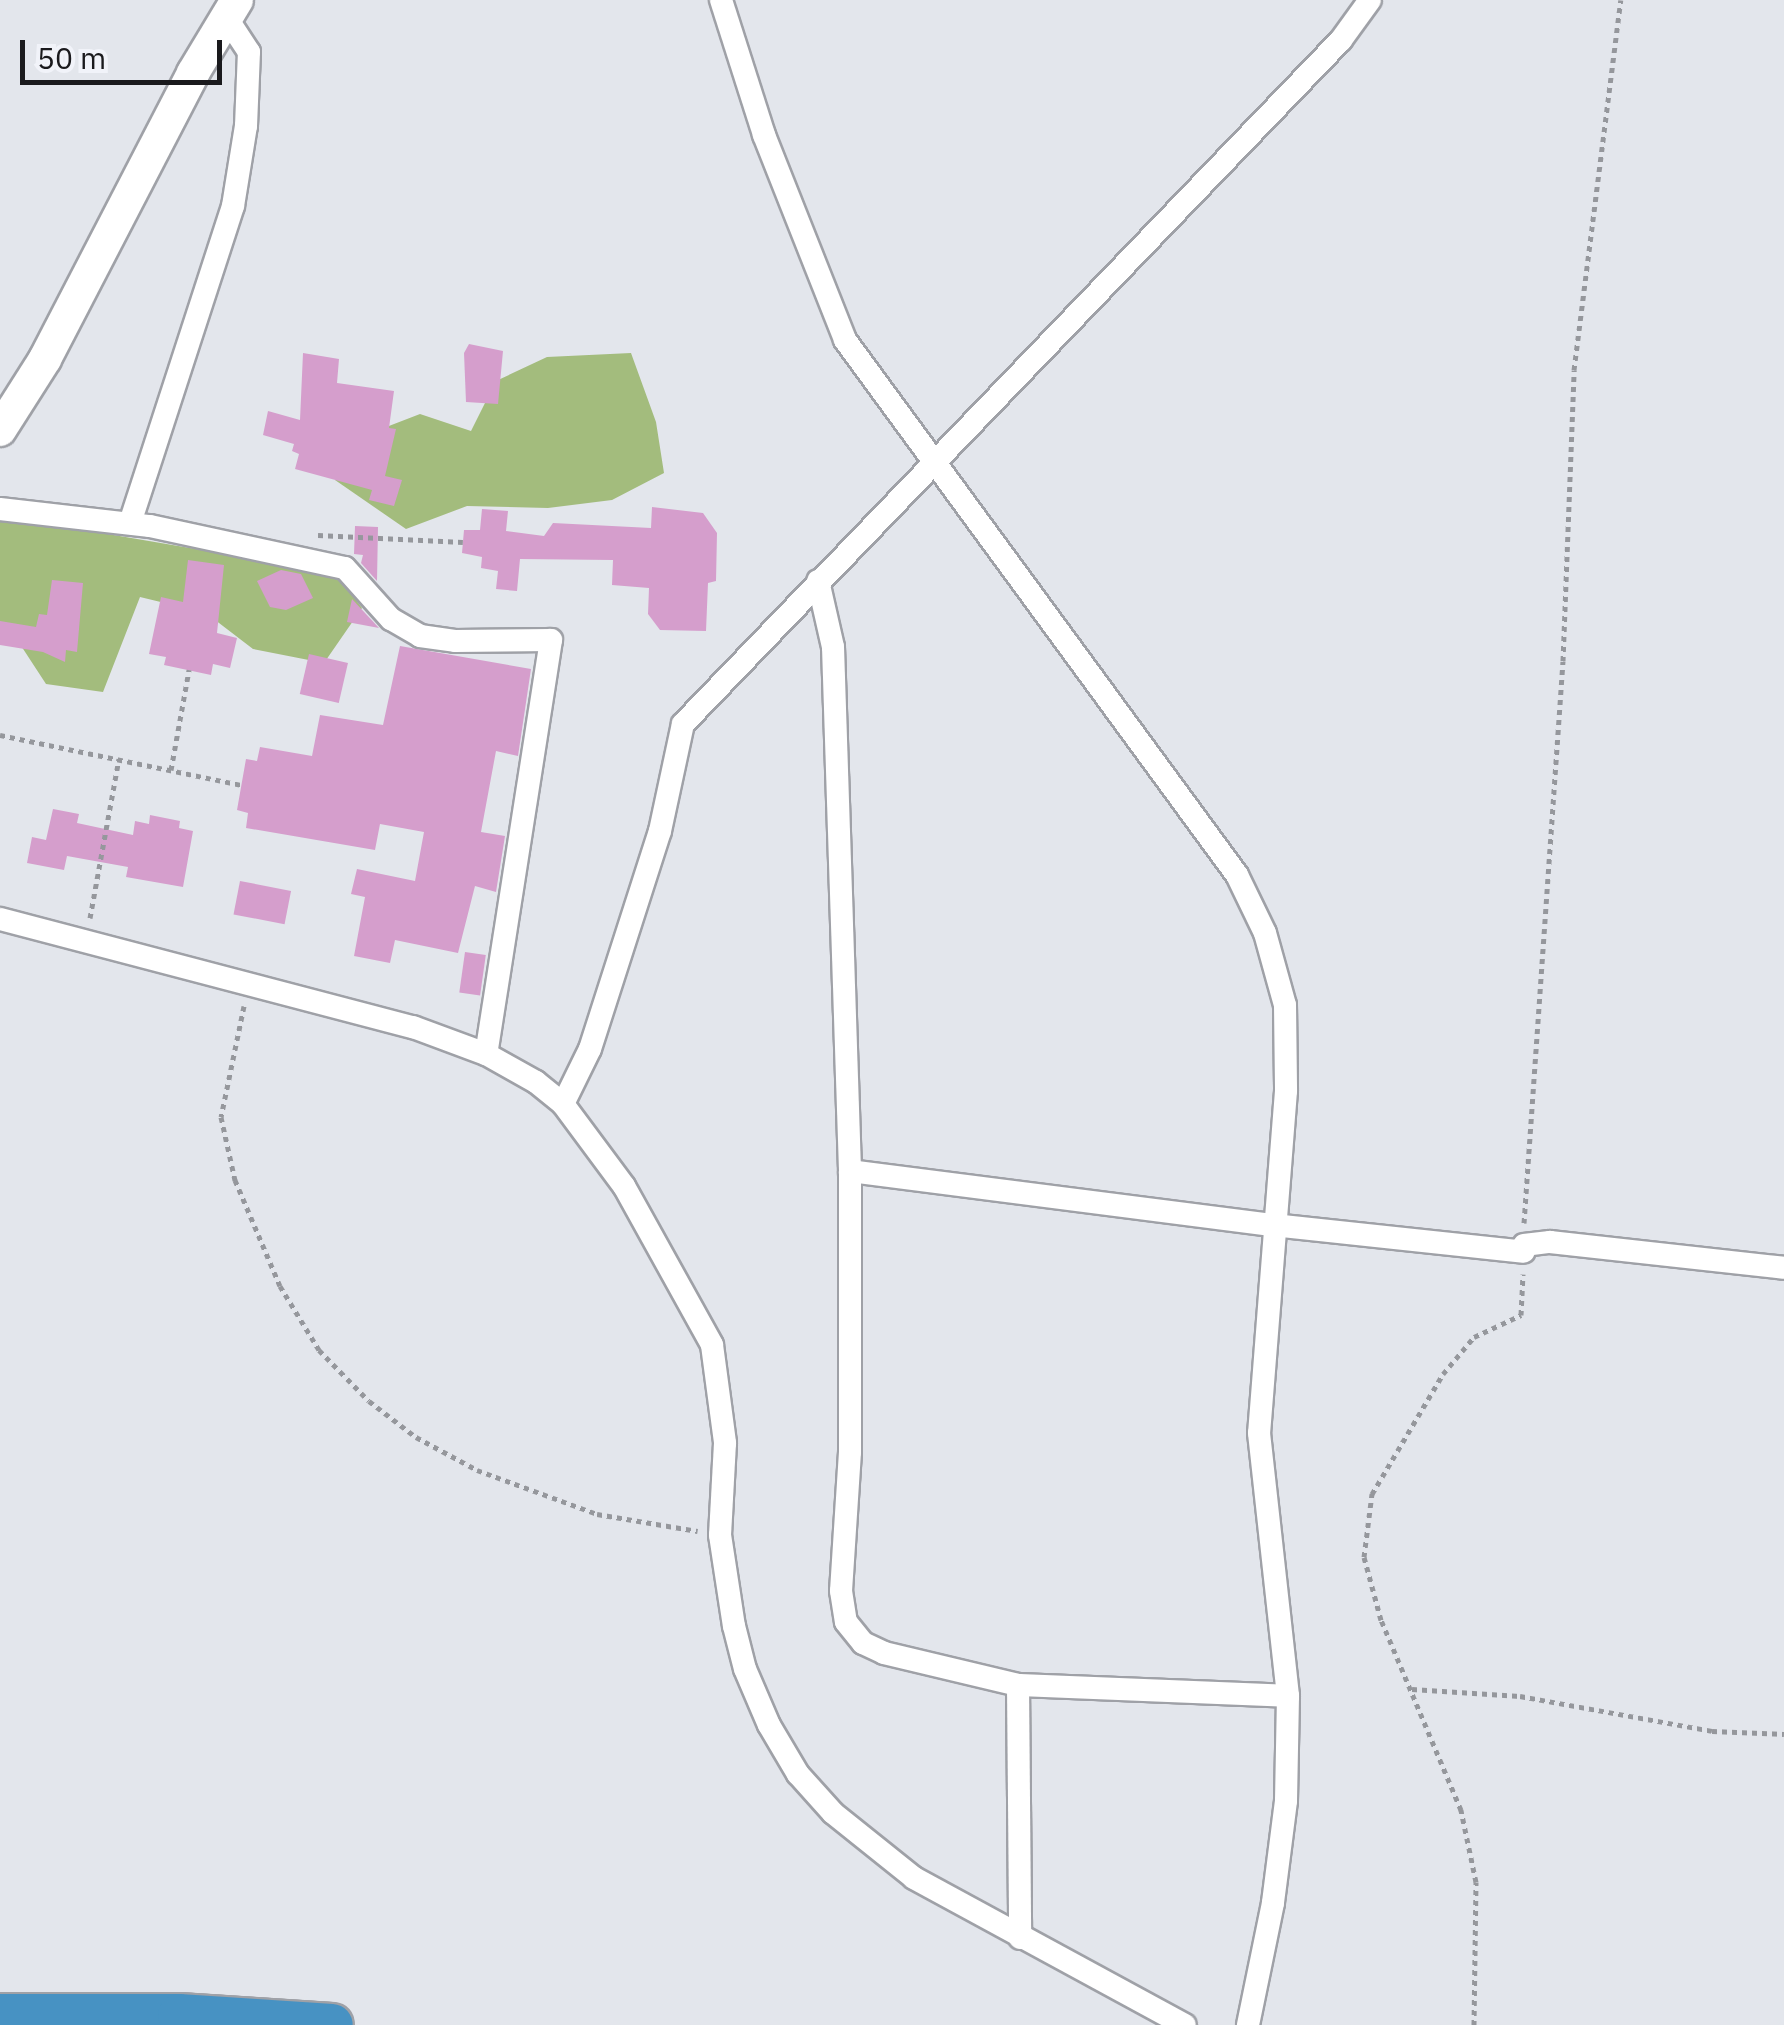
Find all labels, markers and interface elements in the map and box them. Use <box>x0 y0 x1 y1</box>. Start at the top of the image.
scale bar <box>25 20 228 82</box>
text: 50 m <box>37 38 106 77</box>

